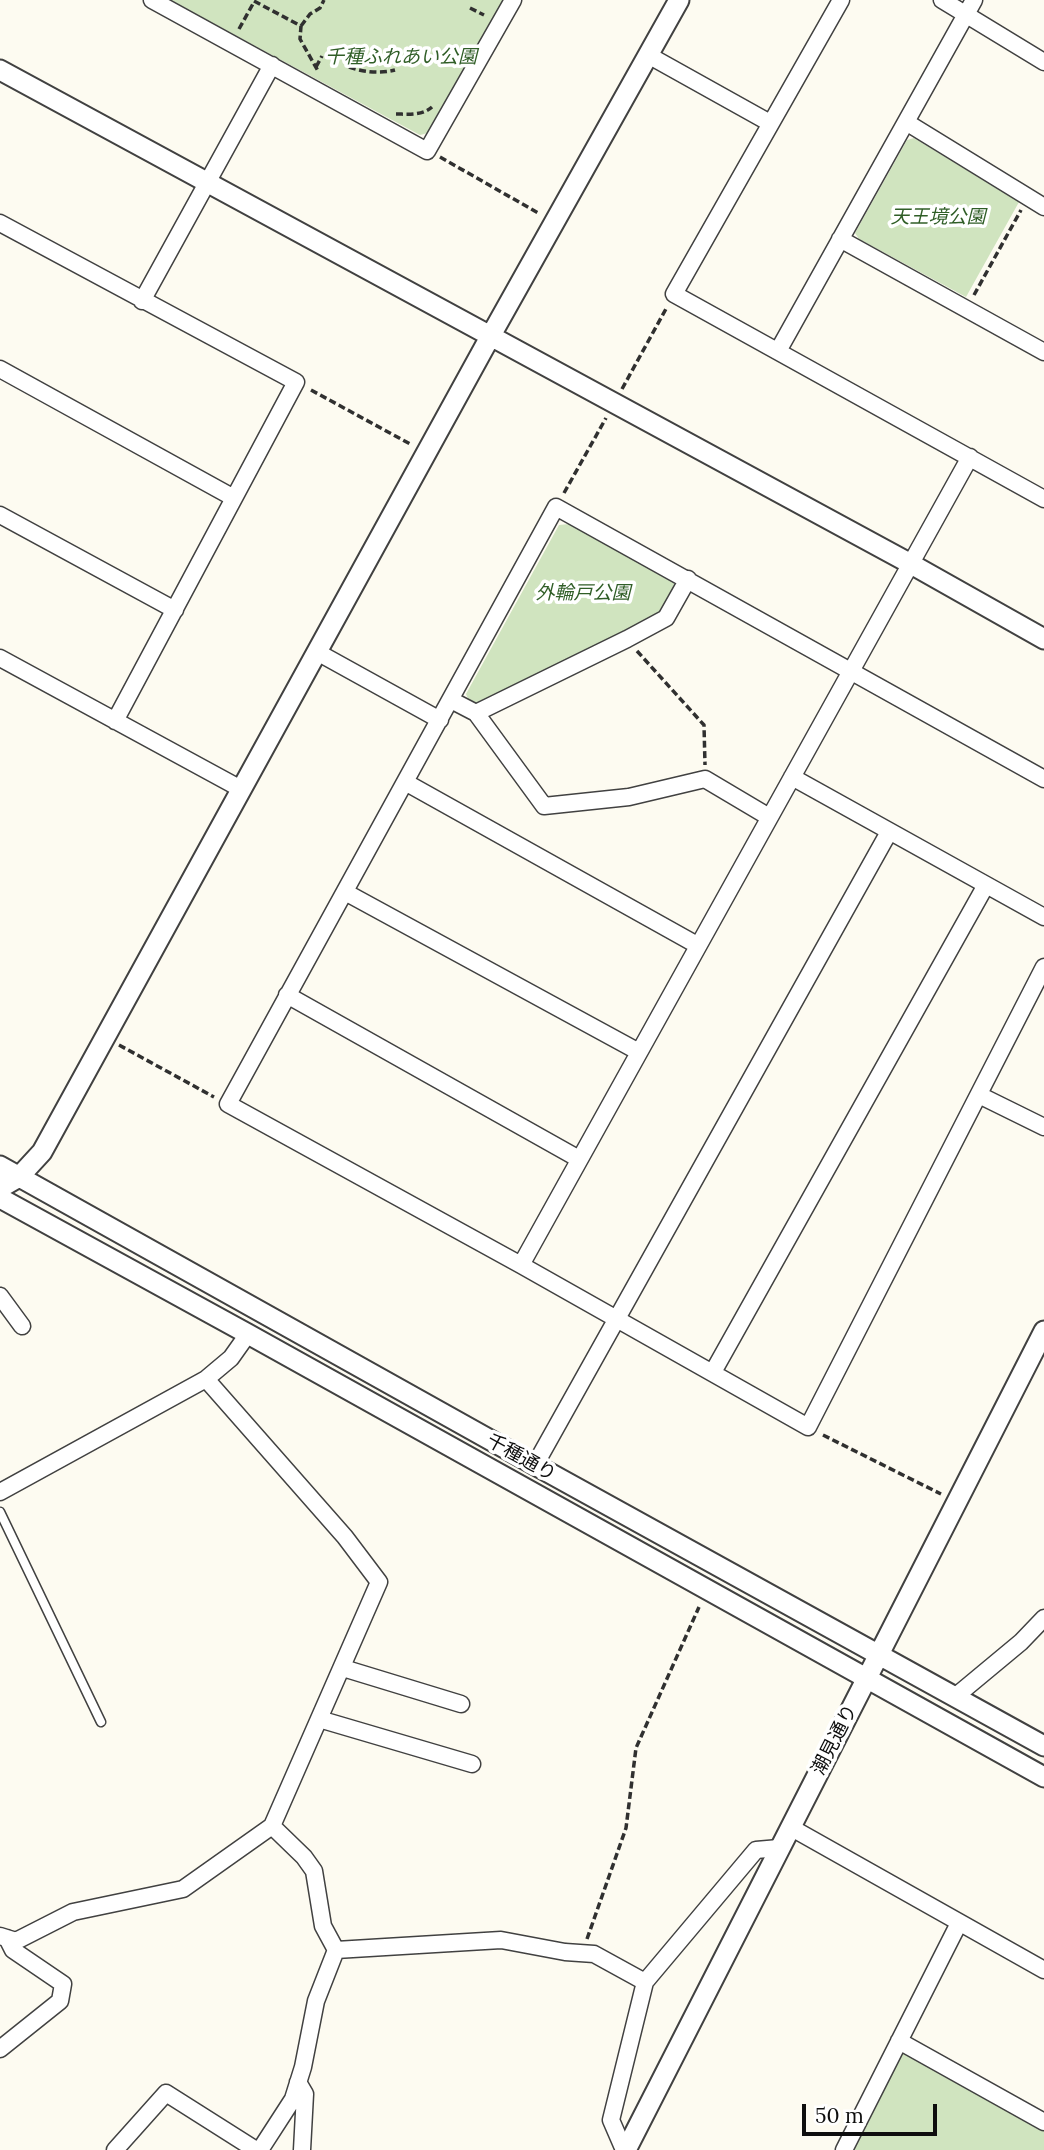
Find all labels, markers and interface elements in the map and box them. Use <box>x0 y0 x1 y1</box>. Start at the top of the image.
park label: 千種ふれあい公園 <box>325 47 477 69</box>
park label: 天王境公園 <box>891 207 985 229</box>
park label: 外輪戸公園 <box>536 583 630 605</box>
street label: 千種通り <box>482 1430 560 1486</box>
street label: 潮見通り <box>808 1701 862 1779</box>
scale bar <box>806 2090 941 2134</box>
text: 50 m <box>815 2102 864 2129</box>

